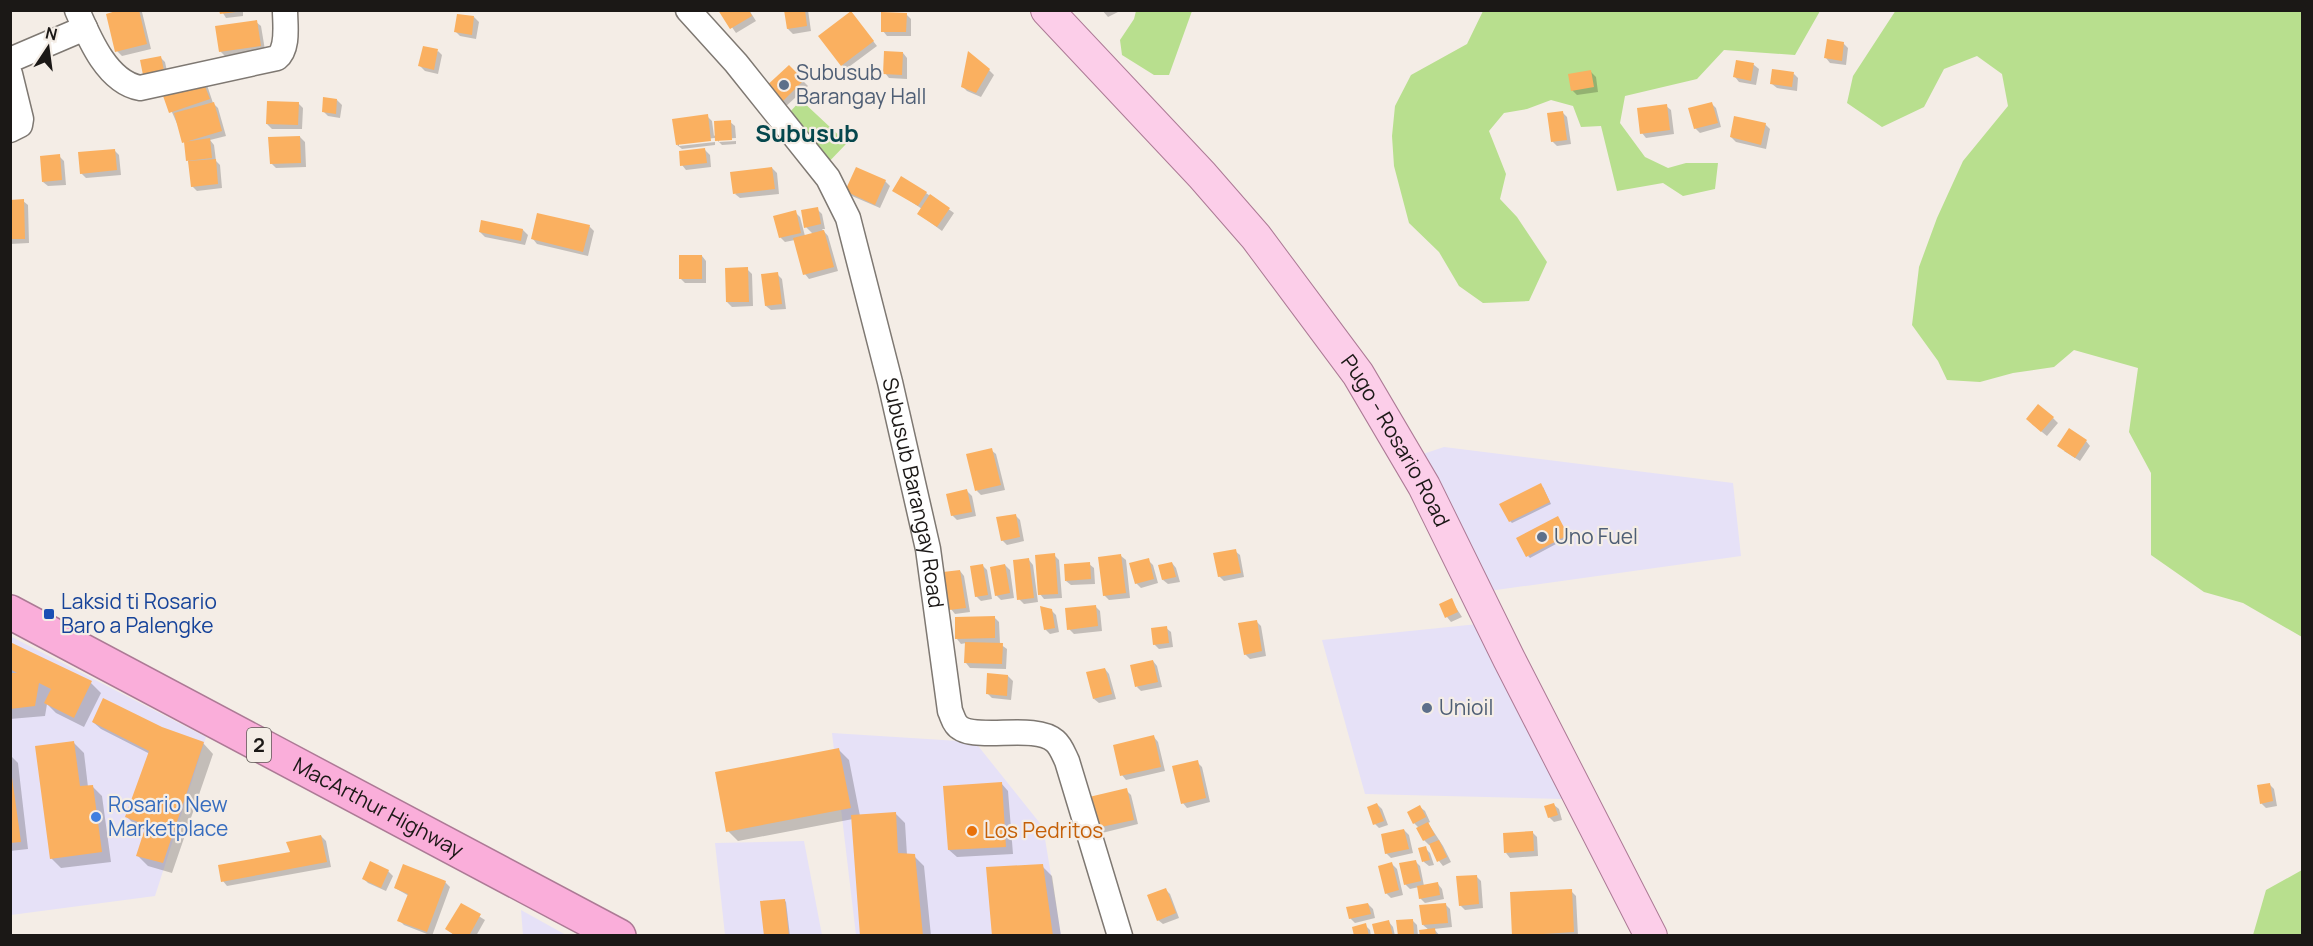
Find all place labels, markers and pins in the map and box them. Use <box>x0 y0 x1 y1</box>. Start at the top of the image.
place label: Subusub Barangay Hall <box>796 58 926 110</box>
marker: Subusub Barangay Hall <box>777 78 791 92</box>
place label: Uno Fuel <box>1554 522 1638 550</box>
marker: Uno Fuel <box>1535 530 1549 544</box>
place label: Laksid ti Rosario Baro a Palengke <box>61 587 217 639</box>
marker: Laksid ti Rosario Baro a Palengke <box>42 607 56 621</box>
place label: Unioil <box>1439 693 1493 721</box>
marker: Unioil <box>1420 701 1434 715</box>
place label: Rosario New Marketplace <box>108 790 228 842</box>
marker: Rosario New Marketplace <box>89 810 103 824</box>
place label: Los Pedritos <box>984 816 1103 844</box>
marker: Los Pedritos <box>965 824 979 838</box>

